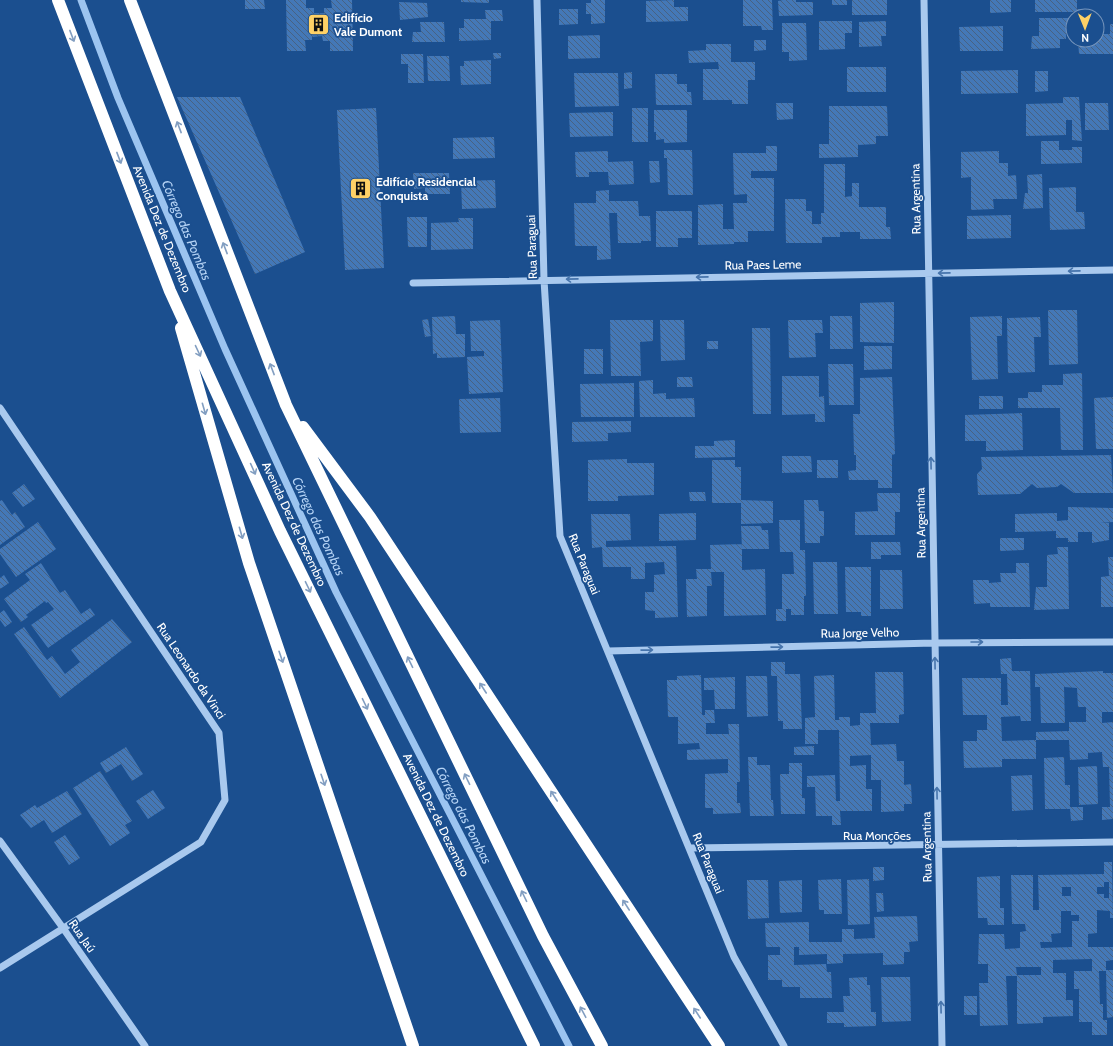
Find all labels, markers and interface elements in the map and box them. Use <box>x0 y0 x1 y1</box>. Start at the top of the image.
north arrow <box>1065 8 1105 48</box>
place label: Edifício Vale Dumont <box>334 10 402 39</box>
building icon: Edifício Vale Dumont <box>306 12 332 38</box>
one-way arrow <box>68 30 76 42</box>
text: N <box>1081 31 1089 45</box>
one-way arrow <box>174 121 182 133</box>
one-way arrow <box>115 151 123 163</box>
street label: Avenida Dez de Dezembro <box>130 163 195 295</box>
street label: Rua Argentina <box>907 163 924 235</box>
place label: Edifício Residencial Conquista <box>376 174 476 203</box>
building icon: Edifício Residencial Conquista <box>348 176 374 202</box>
water label: Córrego das Pombas <box>159 178 215 282</box>
street label: Rua Paraguai <box>523 215 540 279</box>
one-way arrow <box>221 242 229 254</box>
street label: Rua Paes Leme <box>724 256 802 273</box>
one-way arrow <box>1068 267 1081 275</box>
one-way arrow <box>938 269 951 277</box>
one-way arrow <box>696 273 709 281</box>
one-way arrow <box>566 275 579 283</box>
one-way arrow <box>195 345 203 357</box>
one-way arrow <box>268 364 276 376</box>
one-way arrow <box>201 402 208 415</box>
one-way arrow <box>928 457 935 470</box>
street label: Avenida Dez de Dezembro <box>259 459 330 589</box>
one-way arrow <box>249 463 257 475</box>
water label: Córrego das Pombas <box>289 474 349 578</box>
street label: Rua Argentina <box>912 487 929 559</box>
one-way arrow <box>238 527 245 540</box>
street label: Rua Paraguai <box>565 531 603 596</box>
one-way arrow <box>305 581 312 593</box>
street label: Rua Leonardo da Vinci <box>154 620 229 722</box>
street label: Rua Jorge Velho <box>821 624 900 641</box>
one-way arrow <box>970 638 983 646</box>
one-way arrow <box>770 643 783 650</box>
one-way arrow <box>640 646 653 653</box>
one-way arrow <box>278 650 285 663</box>
one-way arrow <box>406 656 414 668</box>
one-way arrow <box>931 657 939 670</box>
one-way arrow <box>479 683 487 694</box>
one-way arrow <box>362 697 369 709</box>
street label: Avenida Dez de Dezembro <box>400 750 473 879</box>
water label: Córrego das Pombas <box>433 764 495 866</box>
one-way arrow <box>320 773 327 786</box>
one-way arrow <box>463 773 470 785</box>
one-way arrow <box>933 787 941 800</box>
one-way arrow <box>550 791 558 802</box>
street label: Rua Argentina <box>918 811 935 883</box>
street label: Rua Monções <box>843 828 911 843</box>
street label: Rua Paraguai <box>689 830 727 895</box>
one-way arrow <box>520 890 527 902</box>
one-way arrow <box>622 900 630 911</box>
street label: Rua Jaú <box>66 916 99 955</box>
one-way arrow <box>938 1001 945 1014</box>
one-way arrow <box>579 1006 587 1018</box>
one-way arrow <box>693 1008 701 1019</box>

